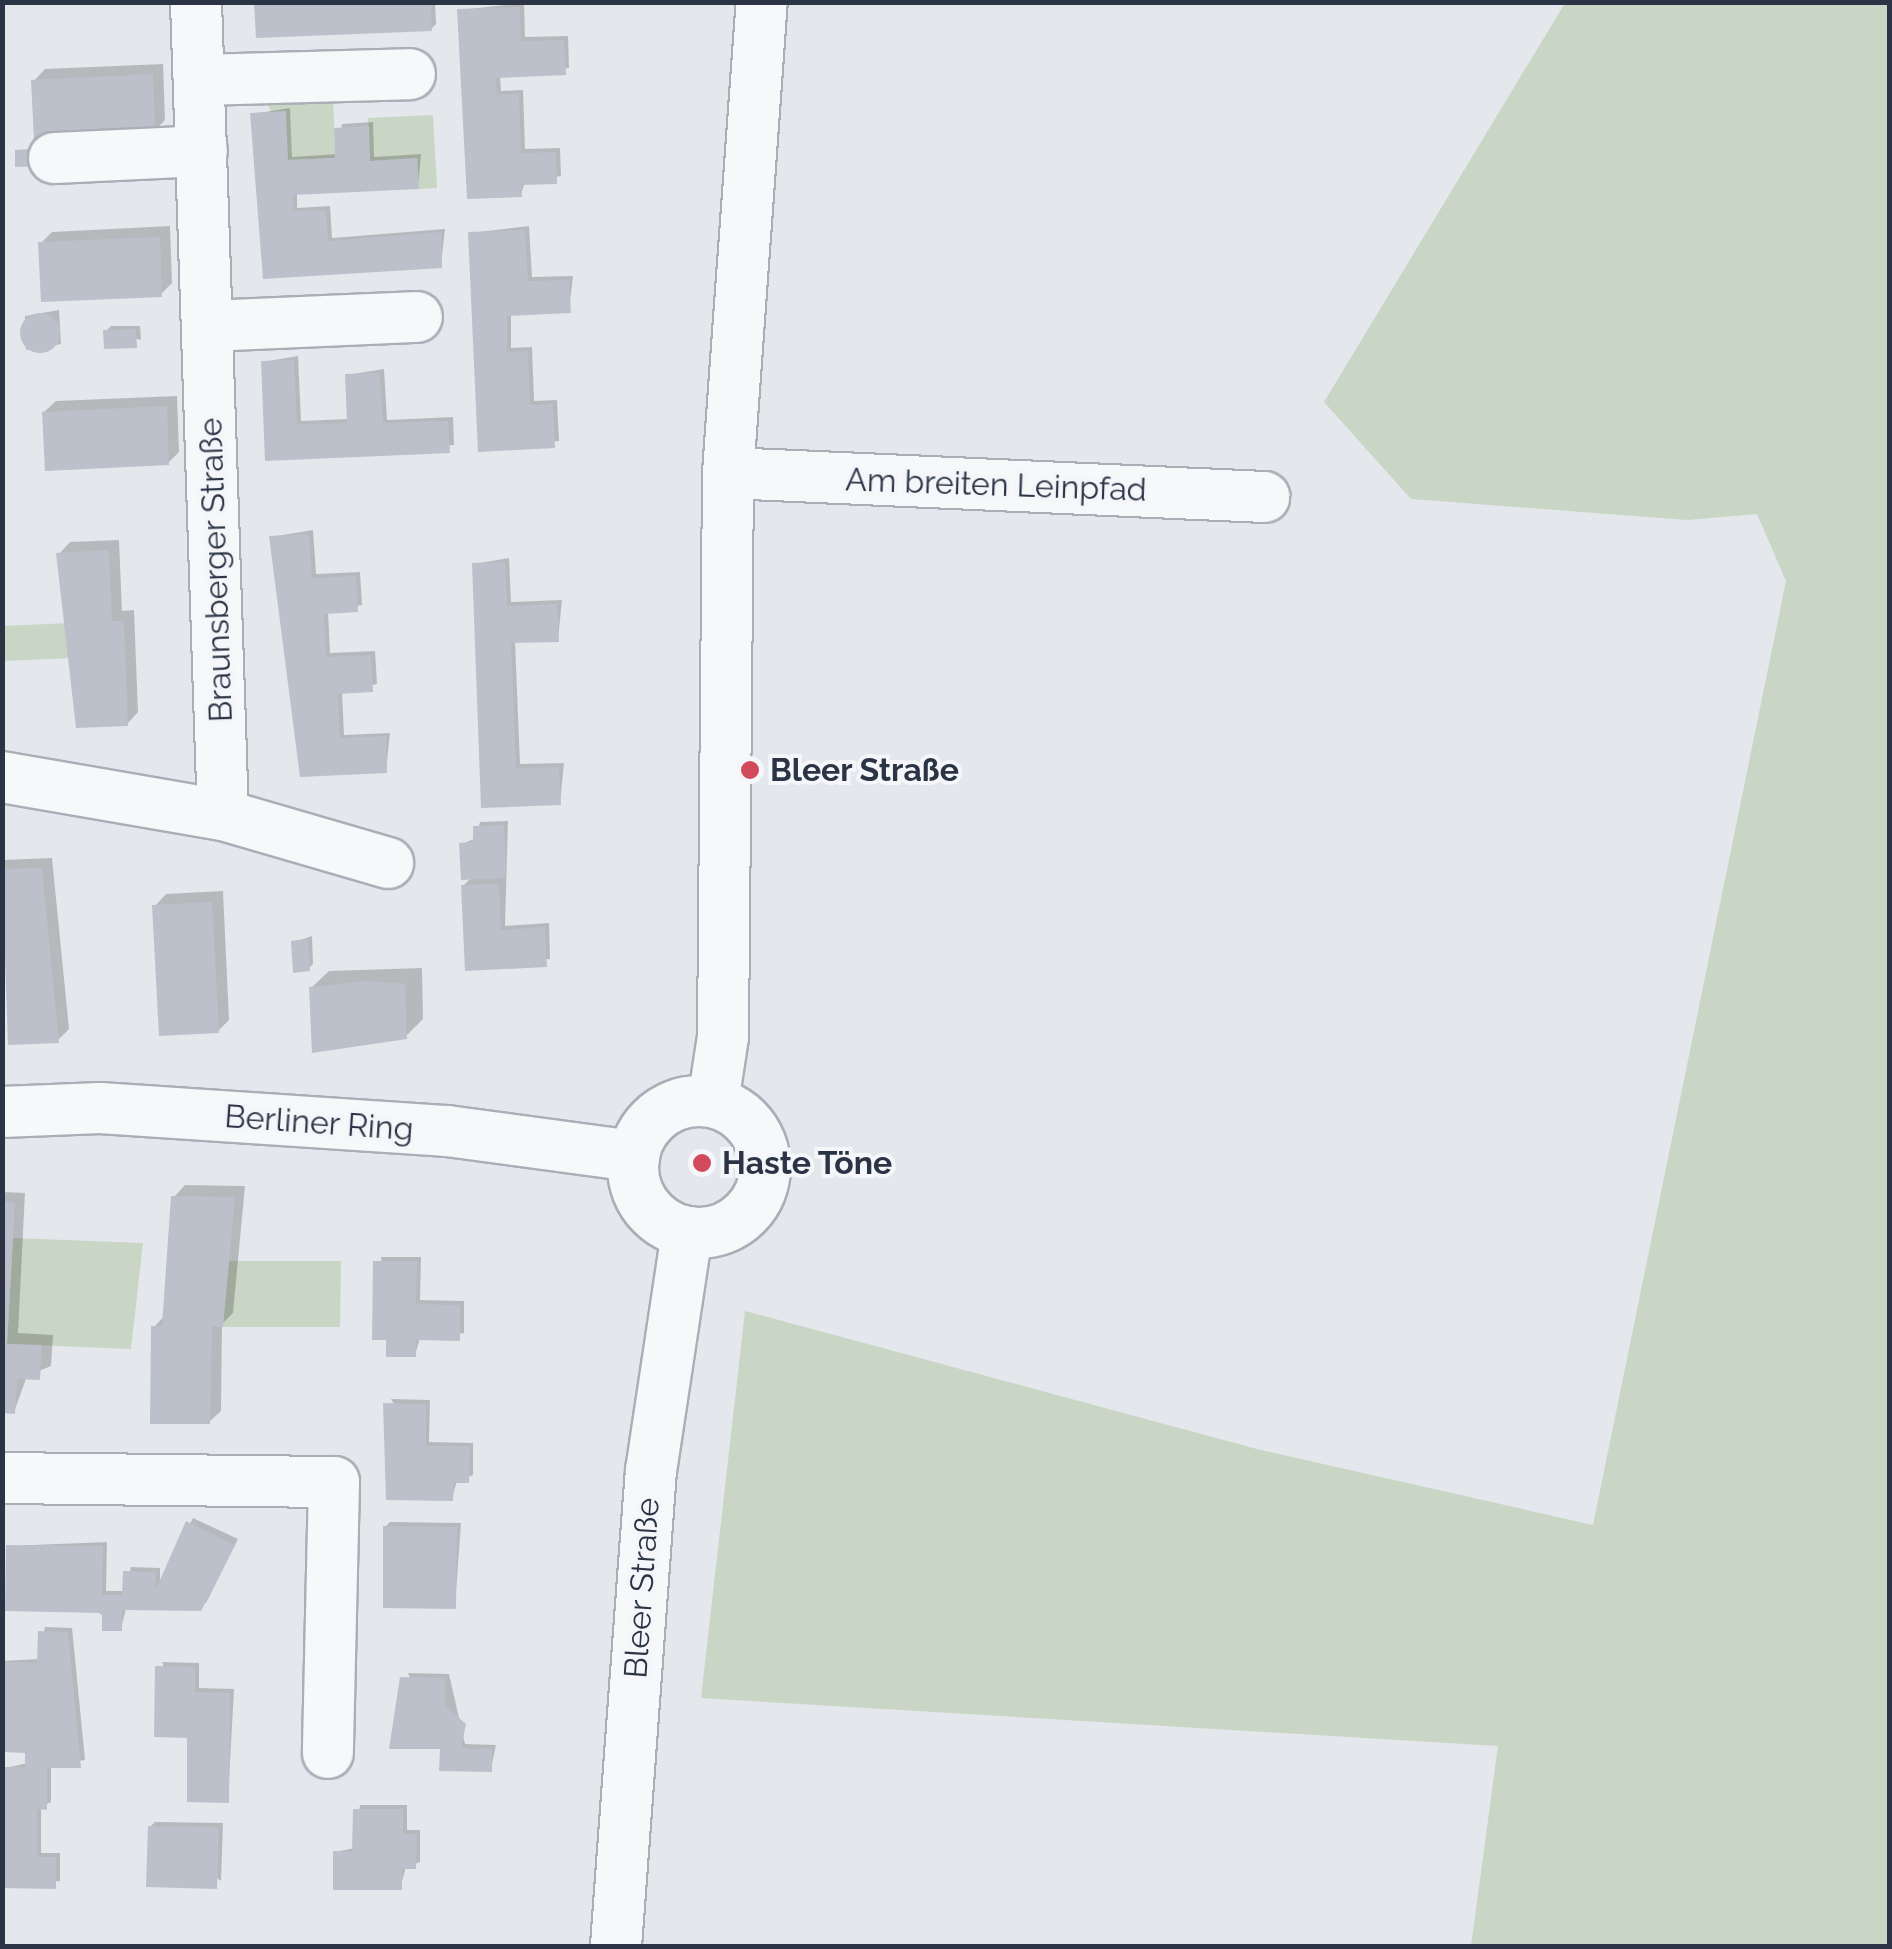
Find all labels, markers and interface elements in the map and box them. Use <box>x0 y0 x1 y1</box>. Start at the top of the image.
street label: Braunsberger Straße <box>191 417 241 723</box>
street label: Am breiten Leinpfad <box>845 461 1147 509</box>
place label: Bleer Straße <box>770 751 960 789</box>
marker: Bleer Straße <box>739 759 761 781</box>
street label: Berliner Ring <box>223 1097 415 1149</box>
place label: Haste Töne <box>722 1144 893 1182</box>
marker: Haste Töne <box>691 1152 713 1174</box>
street label: Bleer Straße <box>617 1496 667 1680</box>

